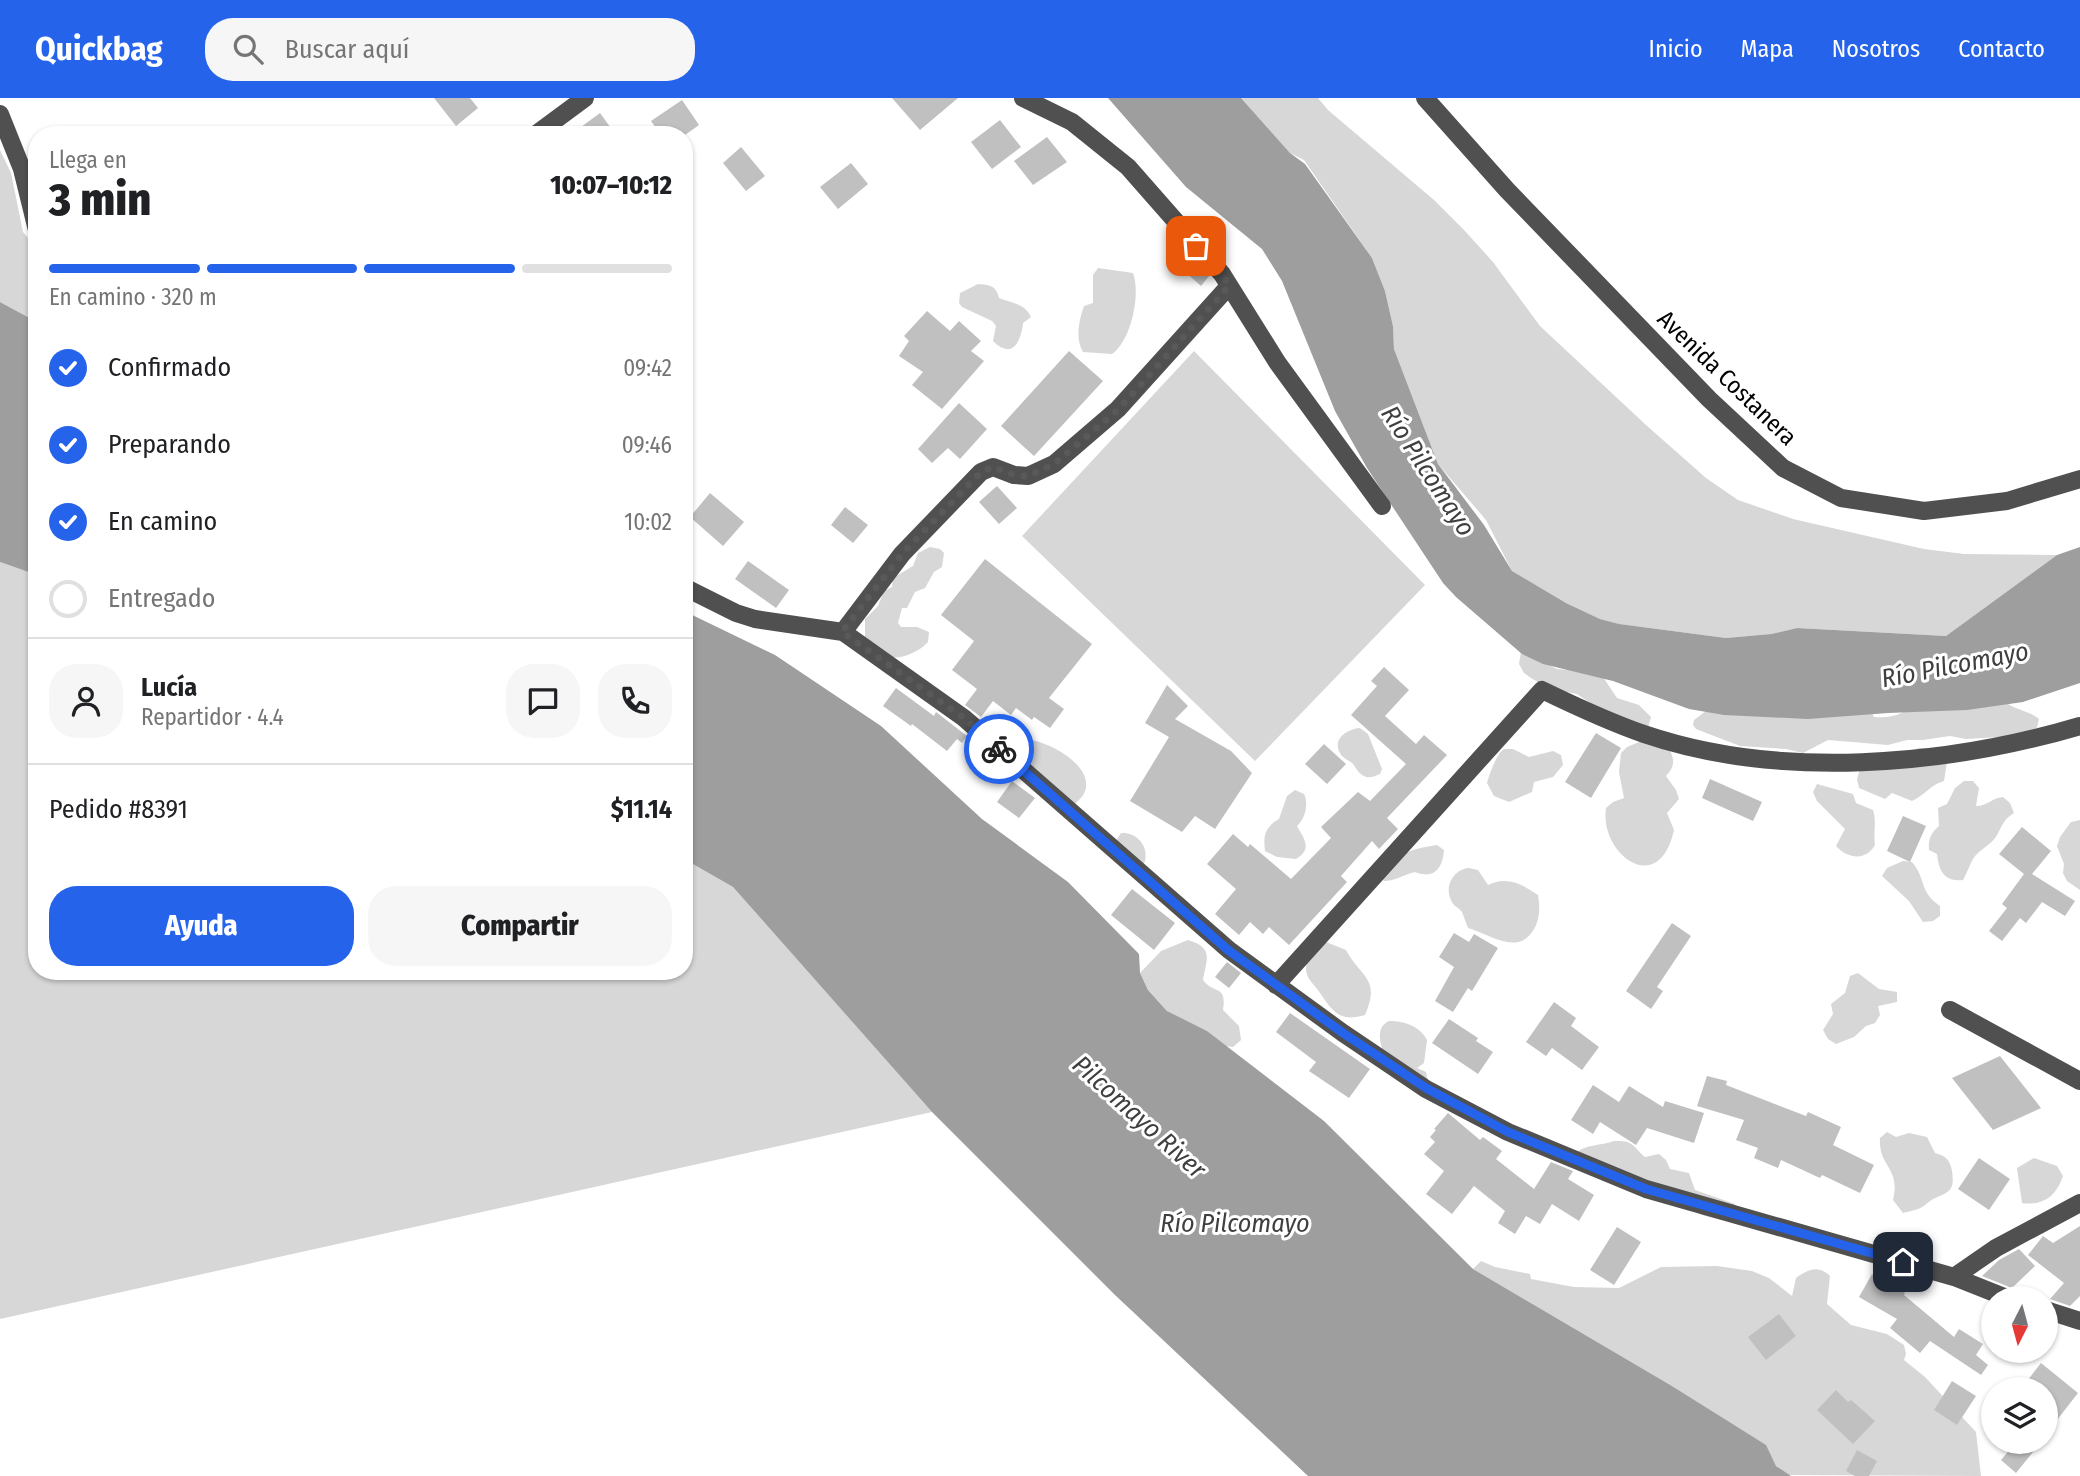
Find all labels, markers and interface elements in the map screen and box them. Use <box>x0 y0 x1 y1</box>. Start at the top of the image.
search box <box>205 18 695 81</box>
text: Quickbag <box>35 29 163 69</box>
icon: search <box>229 30 267 68</box>
text: Buscar aquí <box>285 34 409 65</box>
text: Inicio <box>1649 35 1703 63</box>
text: Mapa <box>1741 35 1794 63</box>
text: Nosotros <box>1832 35 1920 63</box>
text: Contacto <box>1958 35 2045 63</box>
text: Llega en <box>49 146 127 174</box>
text: 10:07–10:12 <box>550 170 672 201</box>
text: 3 min <box>49 172 151 227</box>
pin <box>1166 216 1226 276</box>
icon: bag <box>1177 227 1215 265</box>
text: En camino · 320 m <box>49 283 217 311</box>
street label: Avenida Costanera <box>1652 305 1802 451</box>
icon: check <box>49 349 87 387</box>
text: Confirmado <box>108 352 231 383</box>
text: 09:42 <box>623 354 672 382</box>
water label: Río Pilcomayo <box>1374 400 1482 542</box>
icon: check <box>49 426 87 464</box>
text: Preparando <box>108 429 231 460</box>
text: 09:46 <box>622 431 672 459</box>
icon: check <box>49 503 87 541</box>
text: En camino <box>108 506 217 537</box>
text: 10:02 <box>624 508 672 536</box>
text: Entregado <box>108 583 215 614</box>
water label: Río Pilcomayo <box>1879 636 2031 694</box>
button: person <box>49 664 123 738</box>
button: chat <box>506 664 580 738</box>
button: phone <box>598 664 672 738</box>
text: Lucía <box>141 672 197 703</box>
text: Repartidor · 4.4 <box>141 703 284 731</box>
courier <box>964 714 1034 784</box>
icon: bike <box>980 730 1018 768</box>
text: Pedido #8391 <box>49 794 188 825</box>
text: $11.14 <box>611 794 672 825</box>
button: Ayuda <box>49 886 354 966</box>
button: Compartir <box>368 886 672 966</box>
water label: Pilcomayo River <box>1066 1049 1213 1186</box>
water label: Río Pilcomayo <box>1160 1208 1310 1239</box>
pin <box>1873 1232 1933 1292</box>
icon: home <box>1884 1243 1922 1281</box>
north arrow <box>1981 1286 2058 1363</box>
map controls <box>1981 1286 2058 1454</box>
button: layers <box>1981 1377 2058 1454</box>

